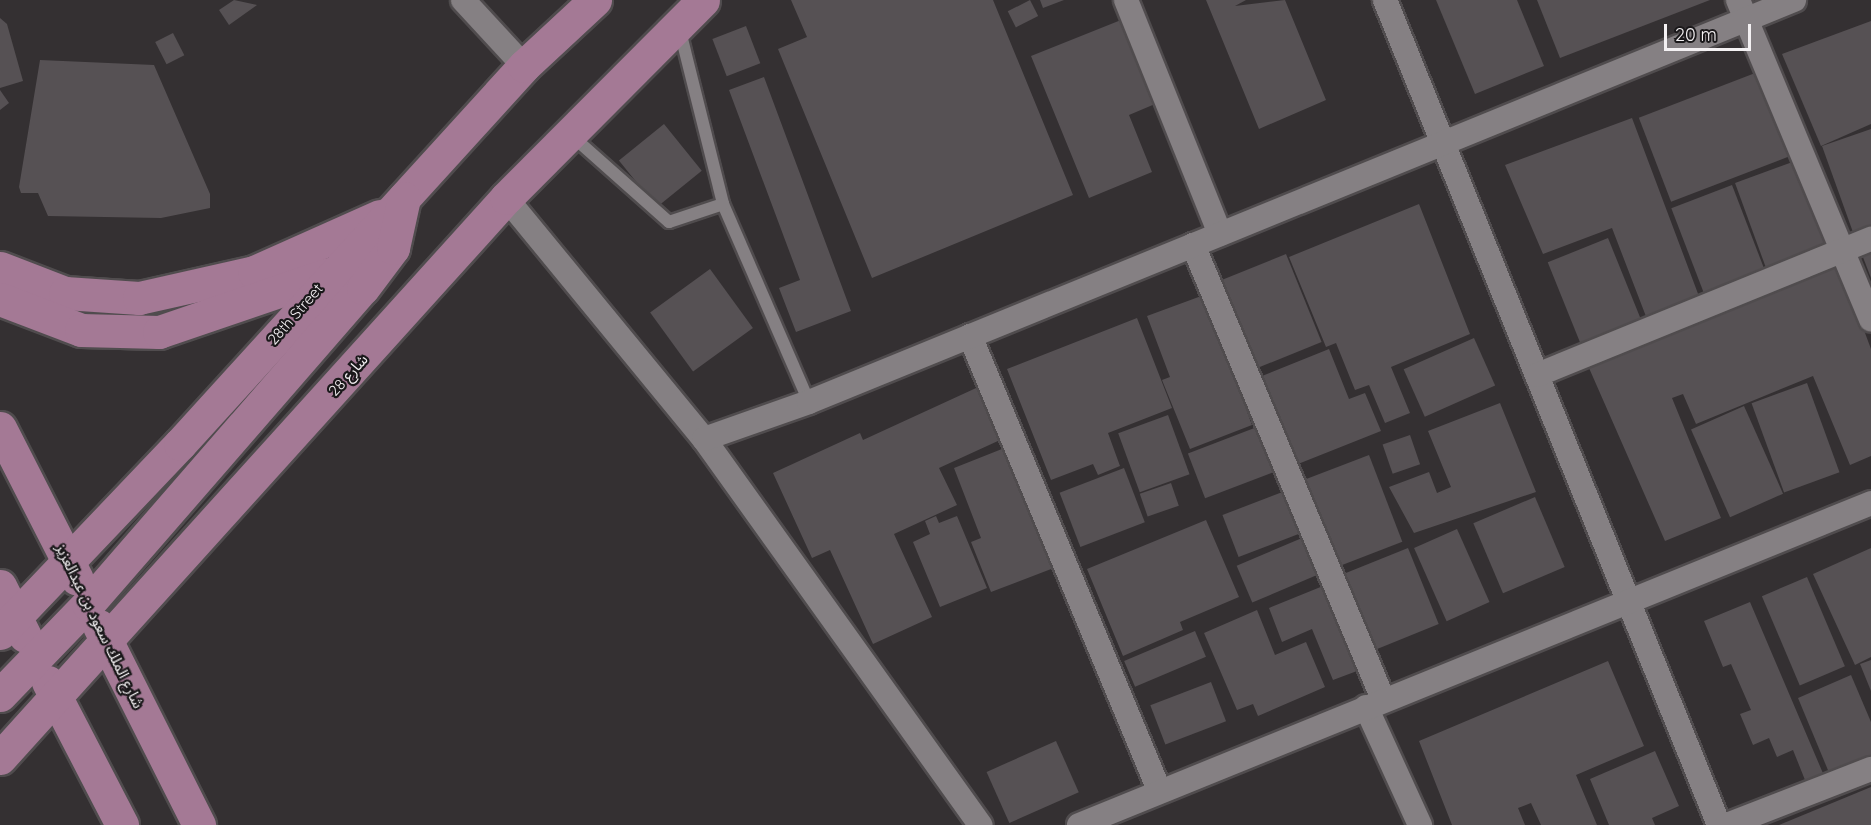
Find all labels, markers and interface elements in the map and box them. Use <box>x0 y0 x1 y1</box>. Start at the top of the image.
scale bar <box>1667 12 1754 50</box>
text: 20 m <box>1675 23 1717 46</box>
street label: 28th Street <box>264 280 326 348</box>
street label: شارع 28 <box>325 350 371 400</box>
street label: شارع الملك سعود بن عبدالعزيز <box>52 541 148 711</box>

